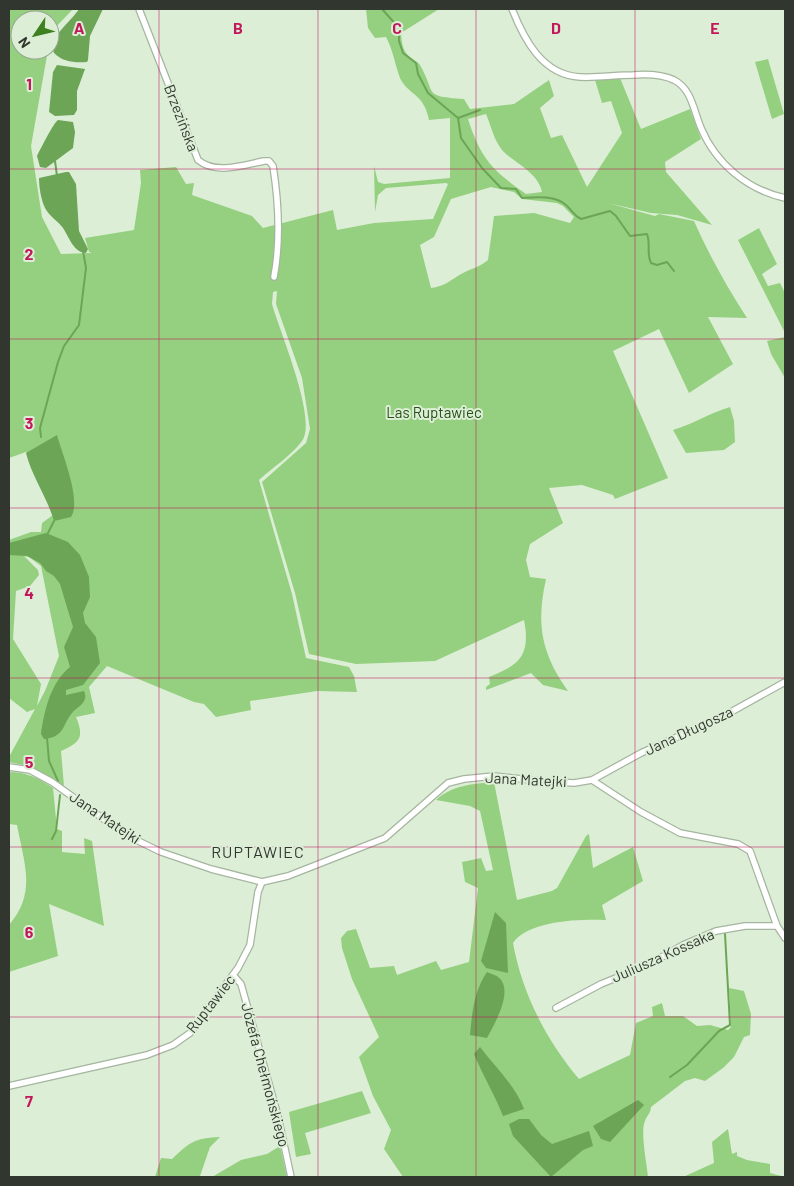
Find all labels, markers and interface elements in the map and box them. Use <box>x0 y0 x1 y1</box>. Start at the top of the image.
north arrow <box>10 10 60 60</box>
text: A <box>74 18 85 37</box>
text: B <box>233 18 243 37</box>
text: C <box>392 18 402 37</box>
text: D <box>551 18 561 37</box>
text: E <box>710 18 720 37</box>
text: N <box>14 34 34 51</box>
text: 1 <box>26 74 32 93</box>
street label: Brzezińska <box>161 82 203 154</box>
text: 2 <box>25 244 34 263</box>
park label: Las Ruptawiec <box>386 403 482 421</box>
text: 3 <box>25 413 33 432</box>
text: 4 <box>24 583 34 602</box>
street label: Jana Długosza <box>642 702 736 758</box>
text: 5 <box>25 752 34 771</box>
street label: Jana Matejki <box>485 768 567 790</box>
street label: Jana Matejki <box>67 787 144 847</box>
district label: RUPTAWIEC <box>211 842 305 861</box>
text: 6 <box>25 922 34 941</box>
street label: Juliusza Kossaka <box>608 924 717 986</box>
street label: Ruptawiec <box>182 971 239 1036</box>
street label: Józefa Chełmońskiego <box>238 1001 294 1149</box>
text: 7 <box>25 1091 33 1110</box>

